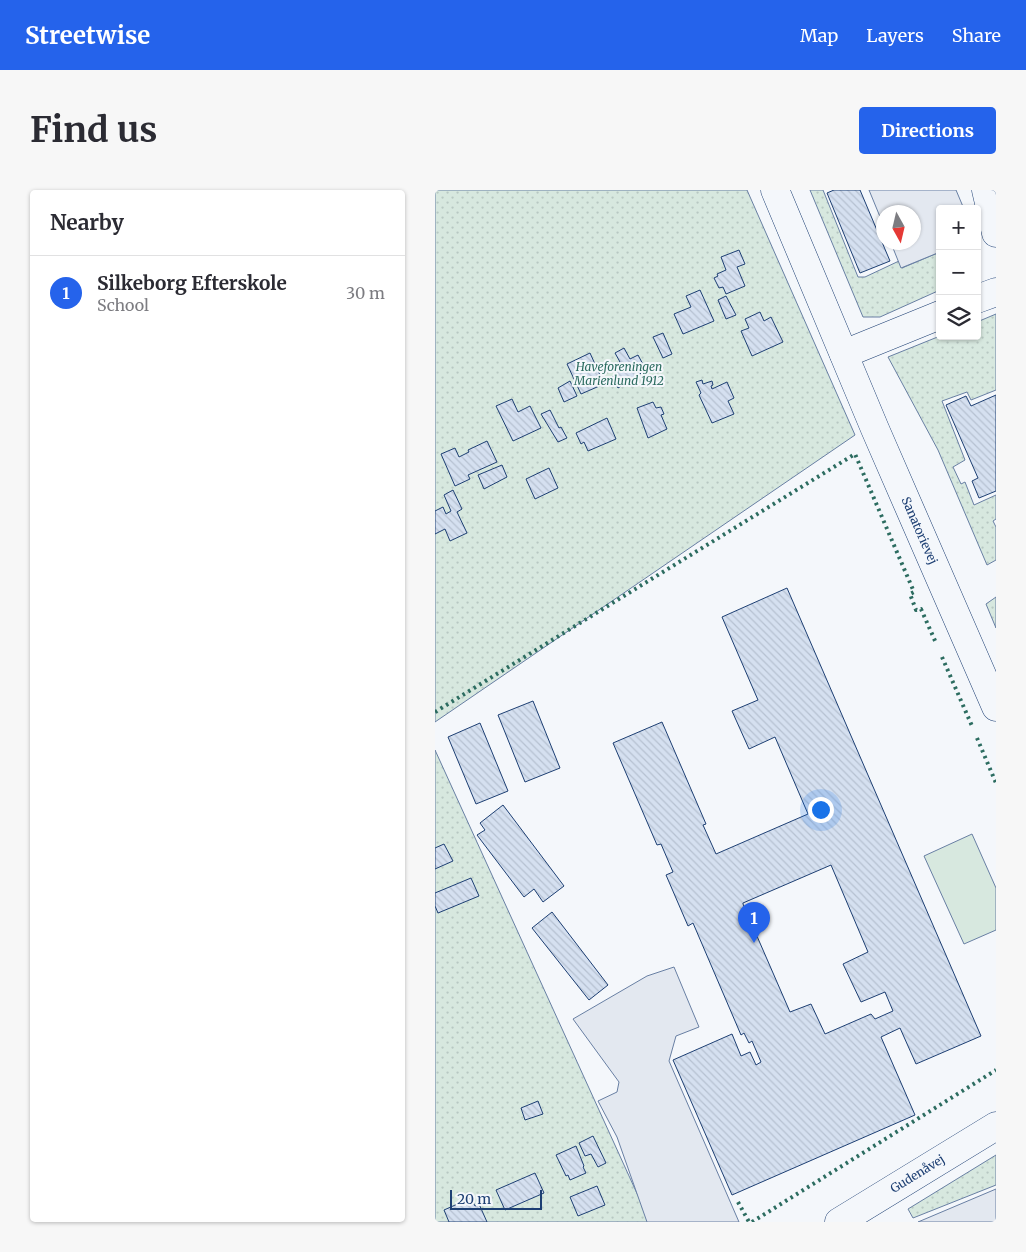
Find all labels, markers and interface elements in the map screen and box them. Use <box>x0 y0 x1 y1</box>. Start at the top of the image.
text: Streetwise <box>25 20 150 51</box>
text: Map <box>800 24 838 47</box>
text: Layers <box>866 24 924 47</box>
text: Share <box>952 24 1001 47</box>
button: Directions <box>859 107 996 154</box>
text: Find us <box>30 108 157 152</box>
north arrow <box>876 205 921 250</box>
map controls <box>936 205 981 340</box>
button: + <box>936 205 981 250</box>
text: Nearby <box>50 209 124 236</box>
button: − <box>936 250 981 295</box>
text: Silkeborg Efterskole <box>97 271 287 295</box>
text: 1 <box>62 283 70 303</box>
text: 30 m <box>346 283 385 303</box>
text: School <box>97 295 149 315</box>
button: layers <box>936 295 981 340</box>
park label: Haveforeningen Marienlund 1912 <box>573 359 664 388</box>
street label: Sanatorievej <box>898 495 941 566</box>
your location <box>808 797 834 823</box>
pin: 1 <box>738 902 770 943</box>
street label: Gudenåvej <box>887 1151 947 1196</box>
scale bar <box>450 1187 543 1210</box>
text: 20 m <box>457 1190 491 1208</box>

